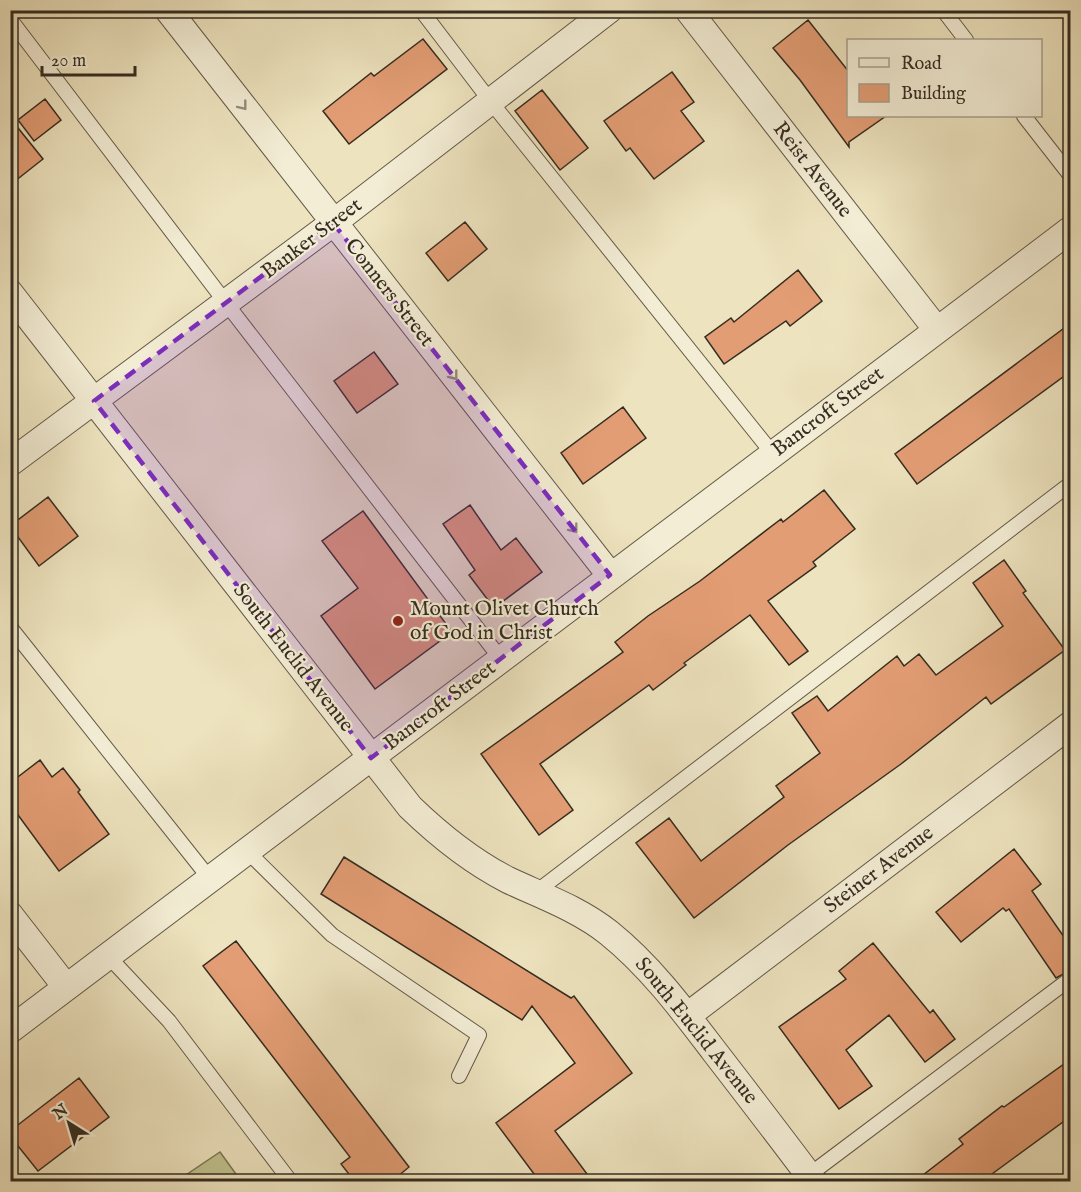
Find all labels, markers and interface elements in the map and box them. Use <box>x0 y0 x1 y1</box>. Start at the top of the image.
scale bar <box>42 39 135 77</box>
legend <box>847 39 1042 117</box>
text: 20 m <box>51 50 86 73</box>
text: Road <box>901 53 942 76</box>
text: Building <box>901 83 966 106</box>
one-way arrow <box>236 100 247 111</box>
street label: Reist Avenue <box>766 117 858 224</box>
street label: Banker Street <box>256 192 368 286</box>
street label: Conners Street <box>338 233 440 353</box>
street label: Bancroft Street <box>766 361 890 463</box>
one-way arrow <box>446 369 457 380</box>
one-way arrow <box>567 522 578 533</box>
street label: South Euclid Avenue <box>226 578 360 738</box>
place label: Mount Olivet Church of God in Christ <box>410 596 599 647</box>
marker: Mount Olivet Church of God in Christ <box>391 614 405 628</box>
street label: Bancroft Street <box>378 655 502 757</box>
street label: Steiner Avenue <box>819 820 940 920</box>
street label: South Euclid Avenue <box>628 952 764 1110</box>
north arrow <box>39 1093 99 1153</box>
text: N <box>49 1100 73 1125</box>

